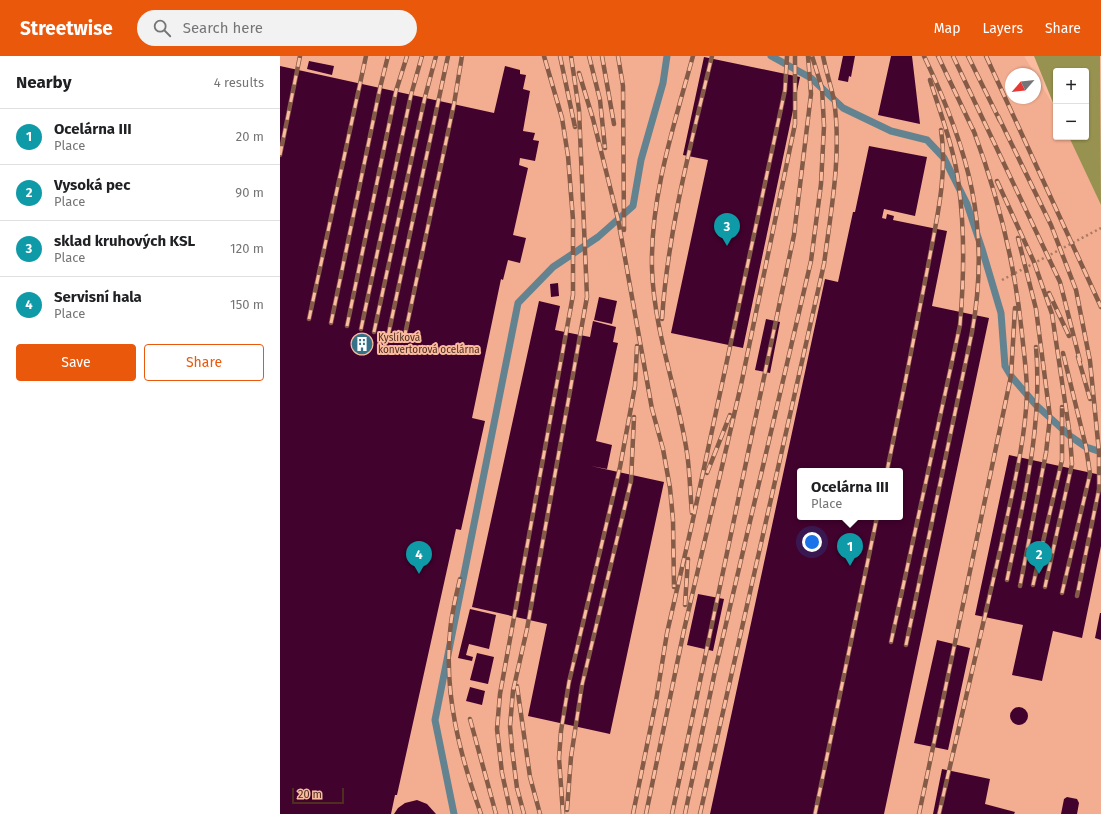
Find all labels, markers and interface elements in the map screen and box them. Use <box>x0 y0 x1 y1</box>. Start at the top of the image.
search box <box>137 10 417 46</box>
text: Streetwise <box>20 17 113 40</box>
icon: search <box>151 17 173 39</box>
text: Search here <box>183 19 263 37</box>
text: Map <box>934 20 960 37</box>
text: Layers <box>982 20 1023 37</box>
text: Share <box>1045 20 1081 37</box>
north arrow <box>1005 68 1041 104</box>
map controls <box>1053 68 1089 140</box>
button: + <box>1053 68 1089 104</box>
text: Nearby <box>16 72 71 93</box>
text: 4 results <box>214 75 264 90</box>
button: − <box>1053 104 1089 140</box>
text: Ocelárna III <box>54 120 132 138</box>
text: 1 <box>26 129 32 144</box>
text: 20 m <box>236 129 264 144</box>
text: Place <box>54 138 85 153</box>
text: Vysoká pec <box>54 176 130 194</box>
text: 2 <box>26 185 32 200</box>
text: 90 m <box>235 185 264 200</box>
text: Place <box>54 194 85 209</box>
pin: 3 <box>714 213 740 246</box>
text: sklad kruhových KSL <box>54 232 195 250</box>
text: 3 <box>26 241 32 256</box>
text: 120 m <box>230 241 264 256</box>
text: Place <box>54 250 85 265</box>
text: Servisní hala <box>54 288 142 306</box>
text: 4 <box>25 297 33 312</box>
text: 150 m <box>230 297 264 312</box>
text: Place <box>54 306 85 321</box>
building icon: Kyslíková konvertorová ocelárna <box>349 331 375 357</box>
place label: Kyslíková konvertorová ocelárna <box>378 331 480 356</box>
button: Save <box>16 344 136 381</box>
button: Share <box>144 344 264 381</box>
popup <box>797 468 903 520</box>
text: Ocelárna III <box>811 478 889 496</box>
text: Place <box>811 496 842 511</box>
your location <box>802 532 822 552</box>
pin: 1 <box>837 533 863 566</box>
pin: 4 <box>406 541 432 574</box>
pin: 2 <box>1026 541 1052 574</box>
scale bar <box>292 786 344 805</box>
text: 20 m <box>298 788 322 801</box>

